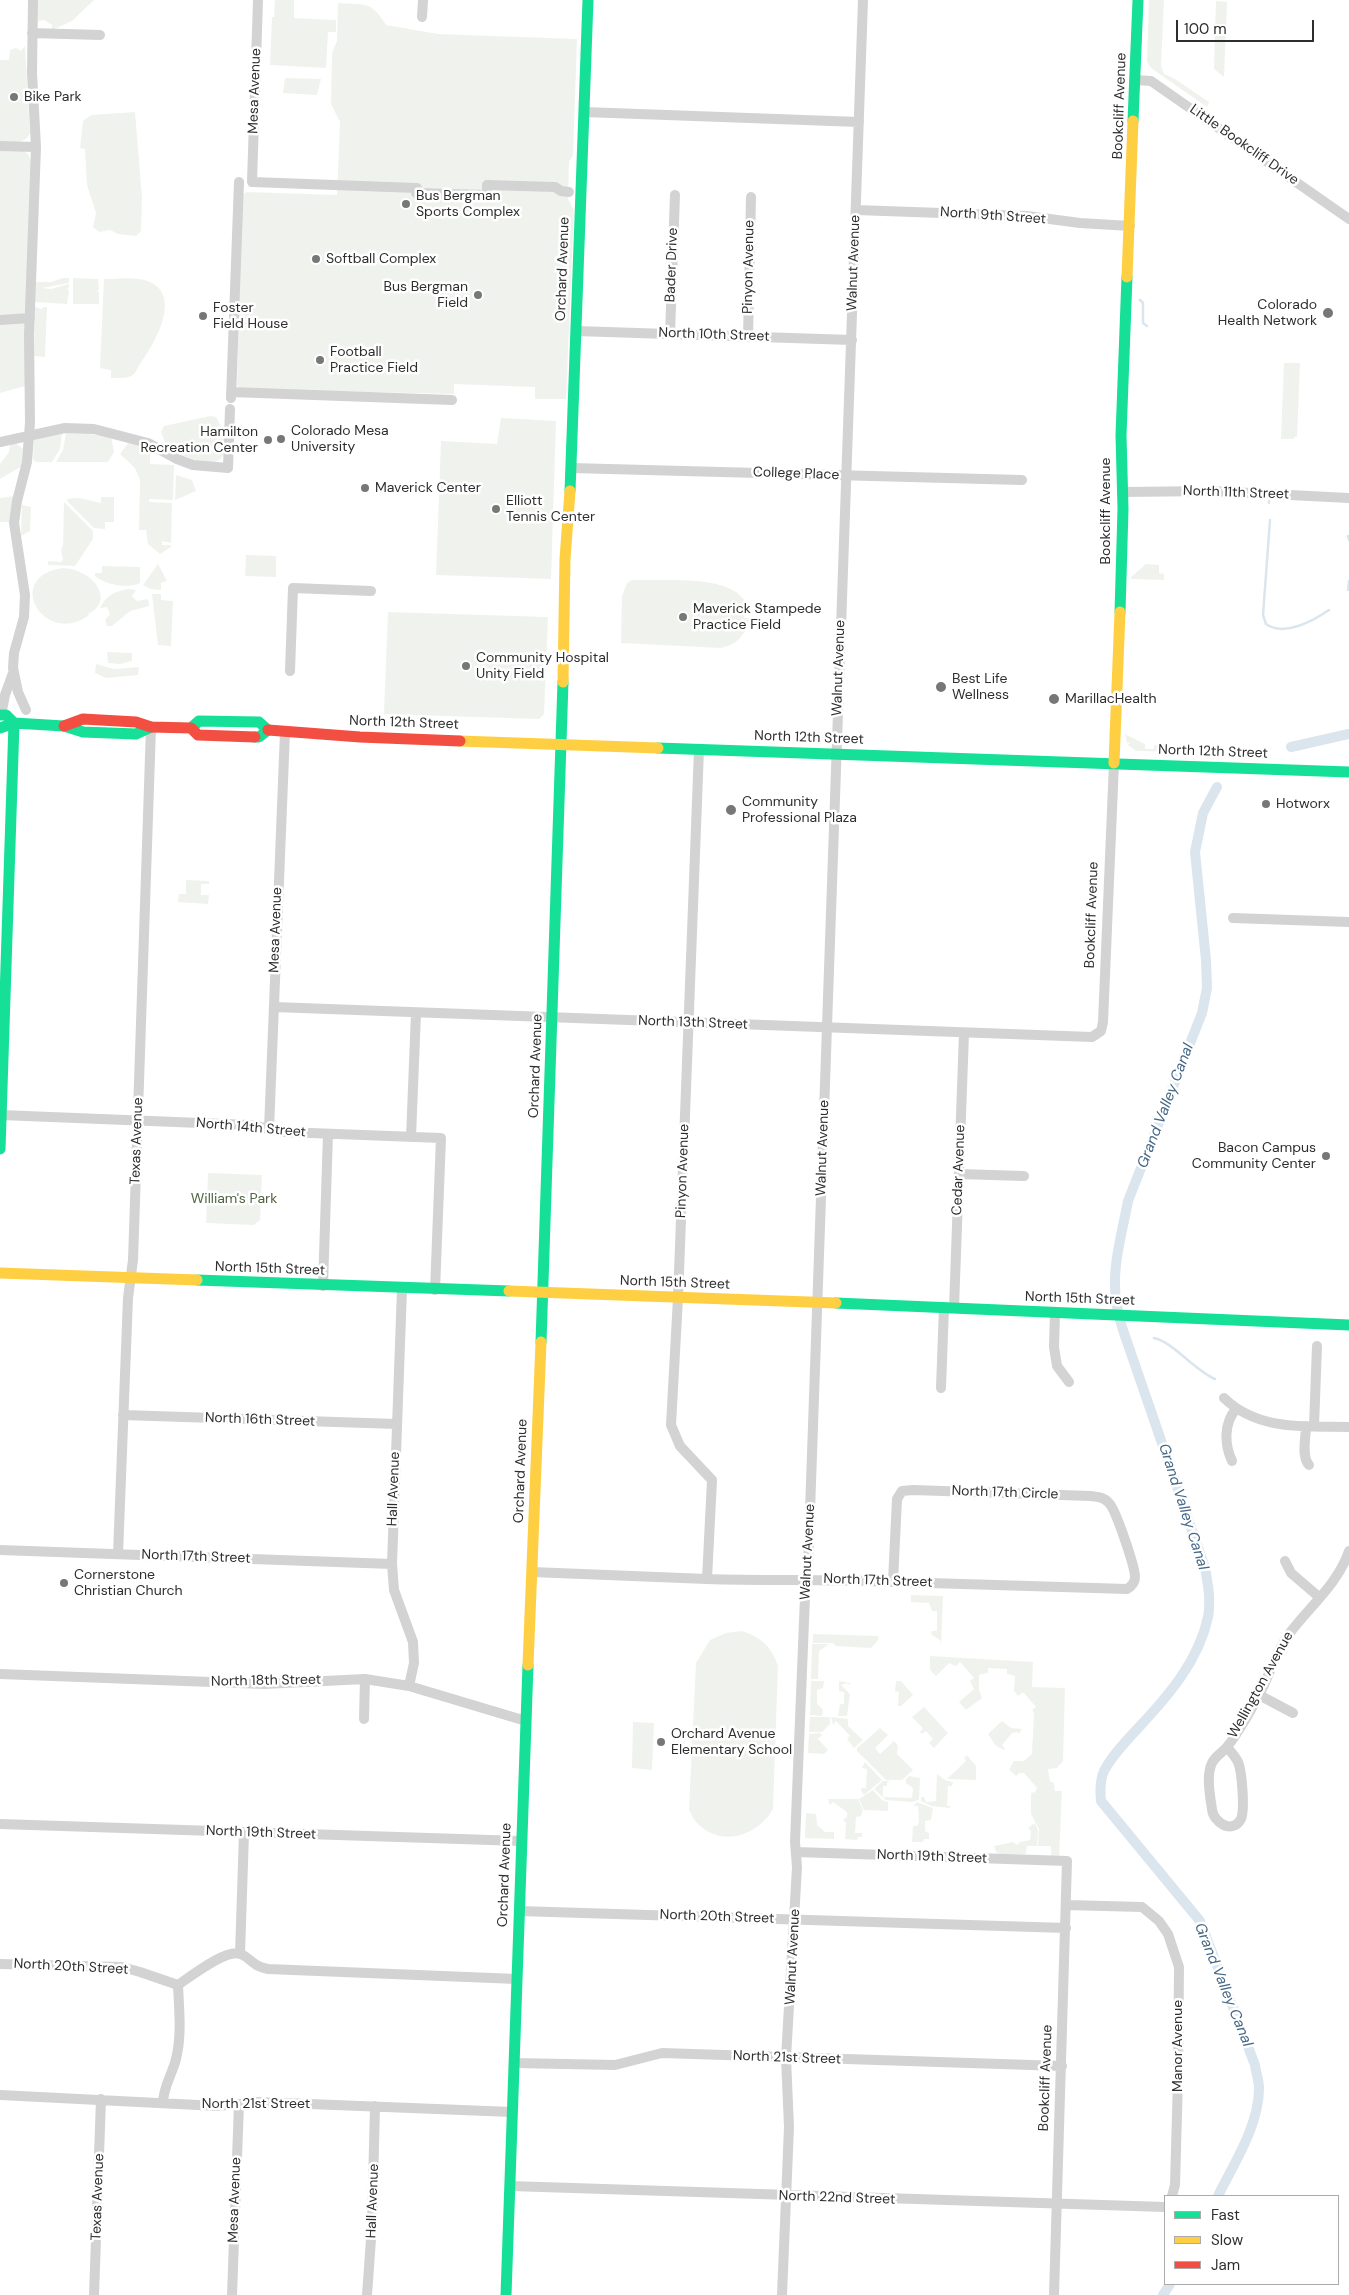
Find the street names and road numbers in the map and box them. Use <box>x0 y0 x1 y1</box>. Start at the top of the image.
street label: Mesa Avenue <box>245 48 265 134</box>
street label: Bookcliff Avenue <box>1110 52 1130 160</box>
street label: Little Bookcliff Drive <box>1186 101 1302 189</box>
street label: North 9th Street <box>939 204 1047 228</box>
street label: Walnut Avenue <box>844 215 864 311</box>
street label: Orchard Avenue <box>553 217 573 321</box>
street label: Pinyon Avenue <box>740 220 758 314</box>
street label: Bader Drive <box>662 227 682 303</box>
street label: North 10th Street <box>658 325 770 345</box>
street label: Bookcliff Avenue <box>1098 458 1114 564</box>
street label: College Place <box>752 464 840 484</box>
street label: North 11th Street <box>1183 483 1289 503</box>
street label: Walnut Avenue <box>829 620 849 716</box>
street label: North 12th Street <box>349 713 459 733</box>
street label: North 12th Street <box>754 728 864 748</box>
street label: North 12th Street <box>1158 742 1268 762</box>
street label: Bookcliff Avenue <box>1082 861 1102 969</box>
street label: Mesa Avenue <box>266 887 286 973</box>
street label: North 13th Street <box>638 1013 748 1033</box>
street label: Orchard Avenue <box>526 1014 546 1118</box>
street label: Texas Avenue <box>127 1097 147 1185</box>
street label: Walnut Avenue <box>813 1100 833 1196</box>
street label: North 14th Street <box>195 1115 307 1141</box>
street label: Pinyon Avenue <box>673 1124 693 1218</box>
street label: Cedar Avenue <box>949 1124 969 1216</box>
street label: North 15th Street <box>215 1259 325 1279</box>
street label: North 15th Street <box>620 1273 730 1293</box>
street label: North 15th Street <box>1025 1289 1135 1309</box>
street label: North 16th Street <box>204 1410 316 1430</box>
street label: Orchard Avenue <box>511 1419 531 1523</box>
street label: Hall Avenue <box>384 1451 404 1527</box>
street label: North 17th Circle <box>951 1483 1059 1503</box>
street label: Walnut Avenue <box>797 1503 819 1601</box>
street label: North 17th Street <box>141 1547 251 1567</box>
street label: North 17th Street <box>823 1571 933 1591</box>
street label: Wellington Avenue <box>1225 1629 1297 1741</box>
street label: North 18th Street <box>211 1672 321 1690</box>
street label: North 19th Street <box>205 1823 317 1843</box>
street label: Orchard Avenue <box>495 1823 515 1927</box>
street label: North 19th Street <box>876 1847 988 1867</box>
street label: North 20th Street <box>659 1907 775 1927</box>
street label: Walnut Avenue <box>782 1908 804 2006</box>
street label: North 20th Street <box>13 1956 129 1978</box>
street label: Manor Avenue <box>1170 2000 1186 2092</box>
street label: Bookcliff Avenue <box>1036 2024 1056 2132</box>
street label: North 21st Street <box>733 2048 841 2068</box>
street label: North 21st Street <box>202 2096 310 2112</box>
street label: Texas Avenue <box>88 2153 108 2241</box>
street label: Mesa Avenue <box>225 2157 245 2243</box>
street label: Hall Avenue <box>363 2163 383 2239</box>
street label: North 22nd Street <box>778 2188 896 2208</box>

